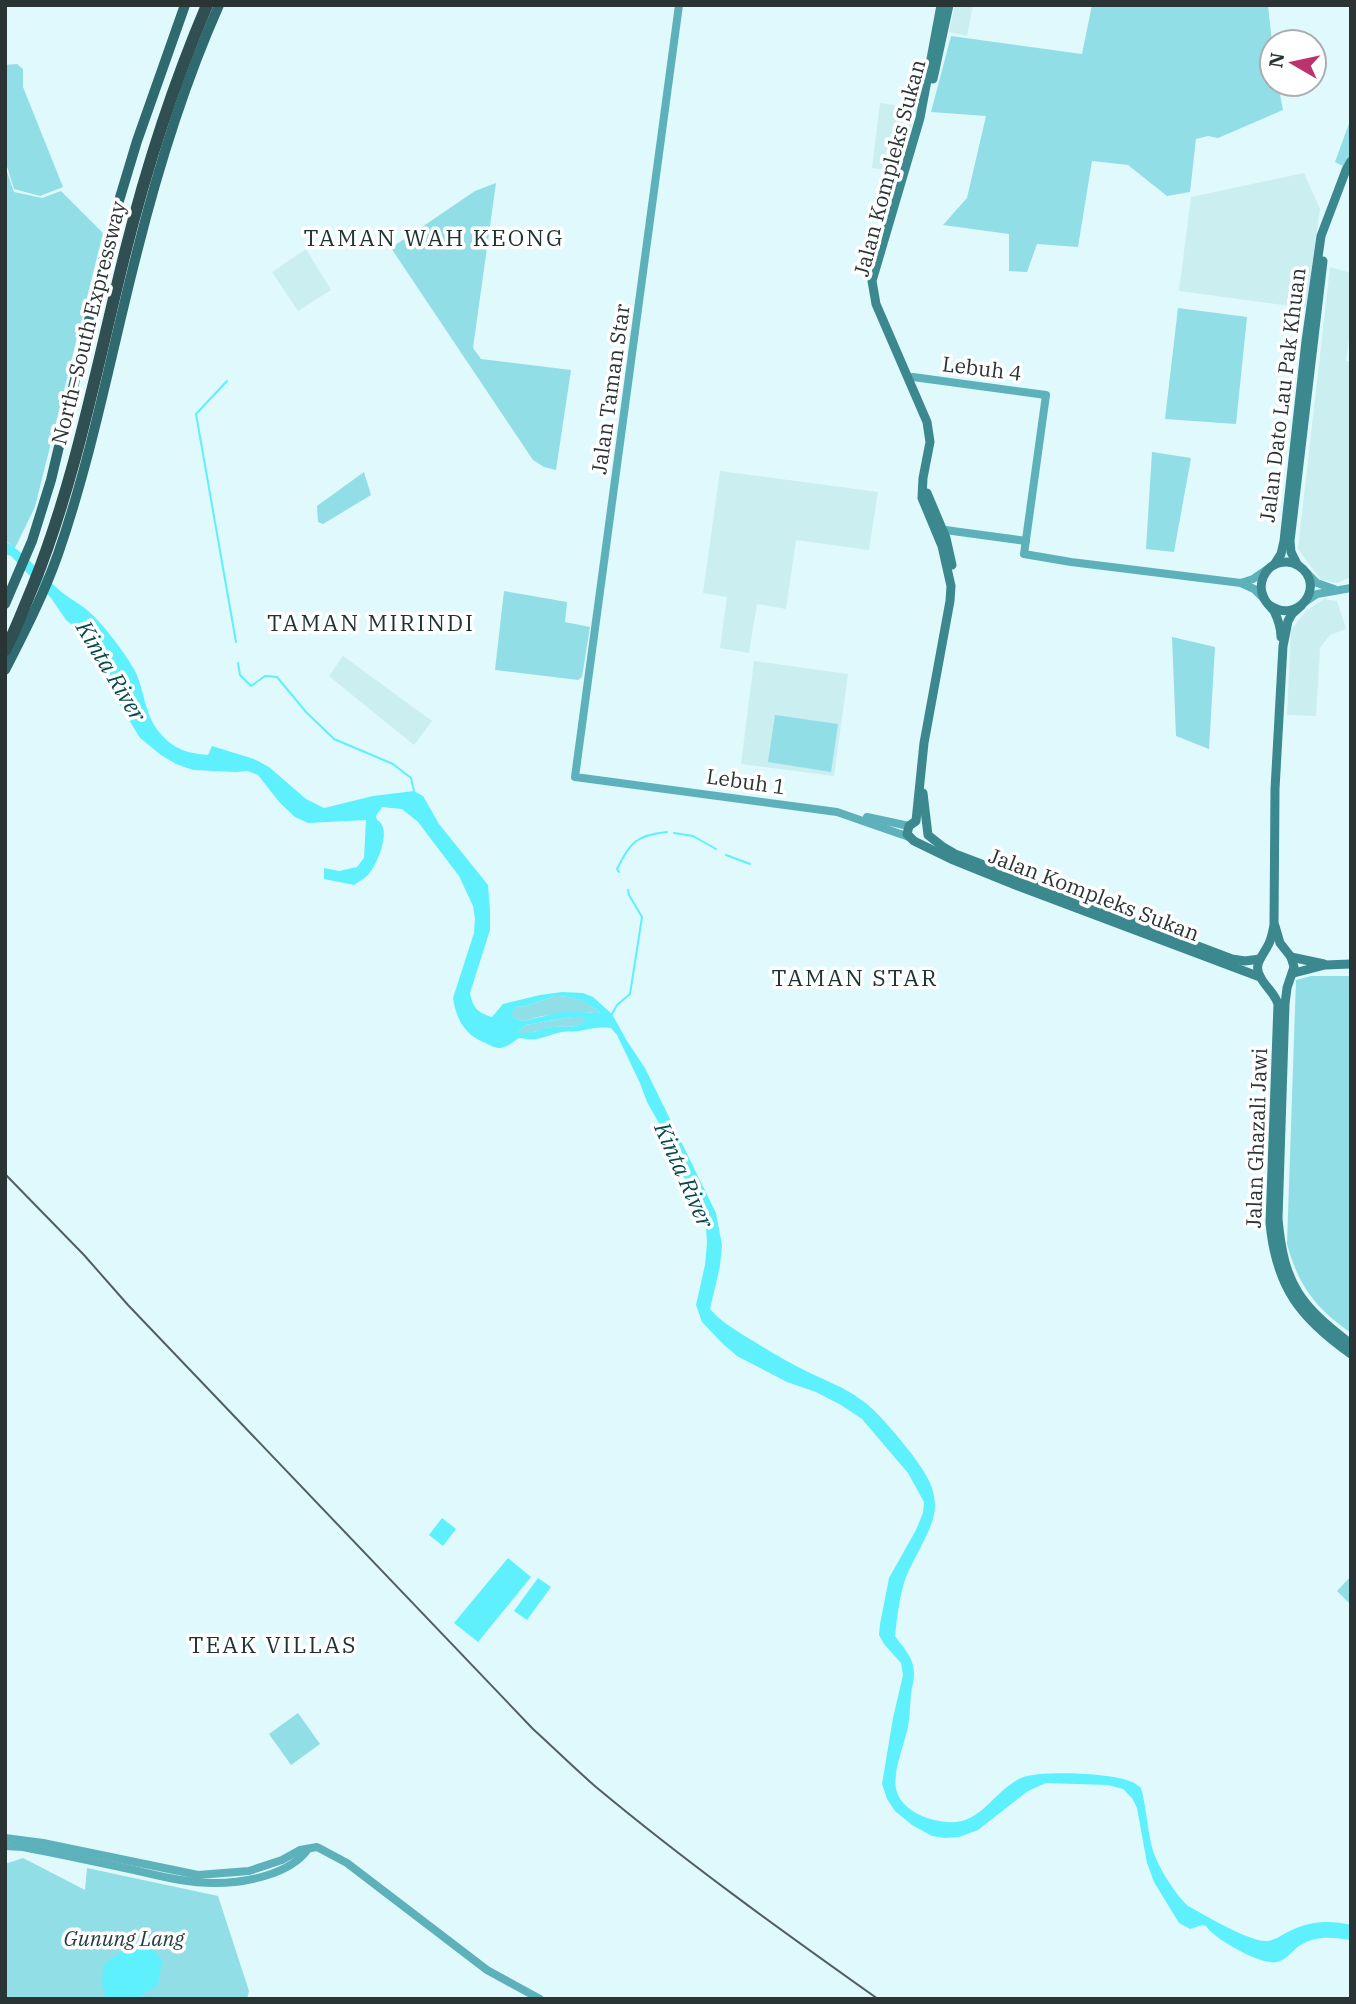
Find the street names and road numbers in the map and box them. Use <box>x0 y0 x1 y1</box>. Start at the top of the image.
street label: Jalan Kompleks Sukan <box>847 56 931 279</box>
street label: North–South Expressway <box>44 197 132 448</box>
street label: Jalan Dato Lau Pak Khuan <box>1253 266 1312 524</box>
street label: Jalan Taman Star <box>584 301 636 476</box>
street label: Lebuh 4 <box>941 349 1023 387</box>
street label: Lebuh 1 <box>705 762 788 800</box>
street label: Jalan Kompleks Sukan <box>985 841 1204 947</box>
street label: Jalan Ghazali Jawi <box>1239 1047 1273 1229</box>

